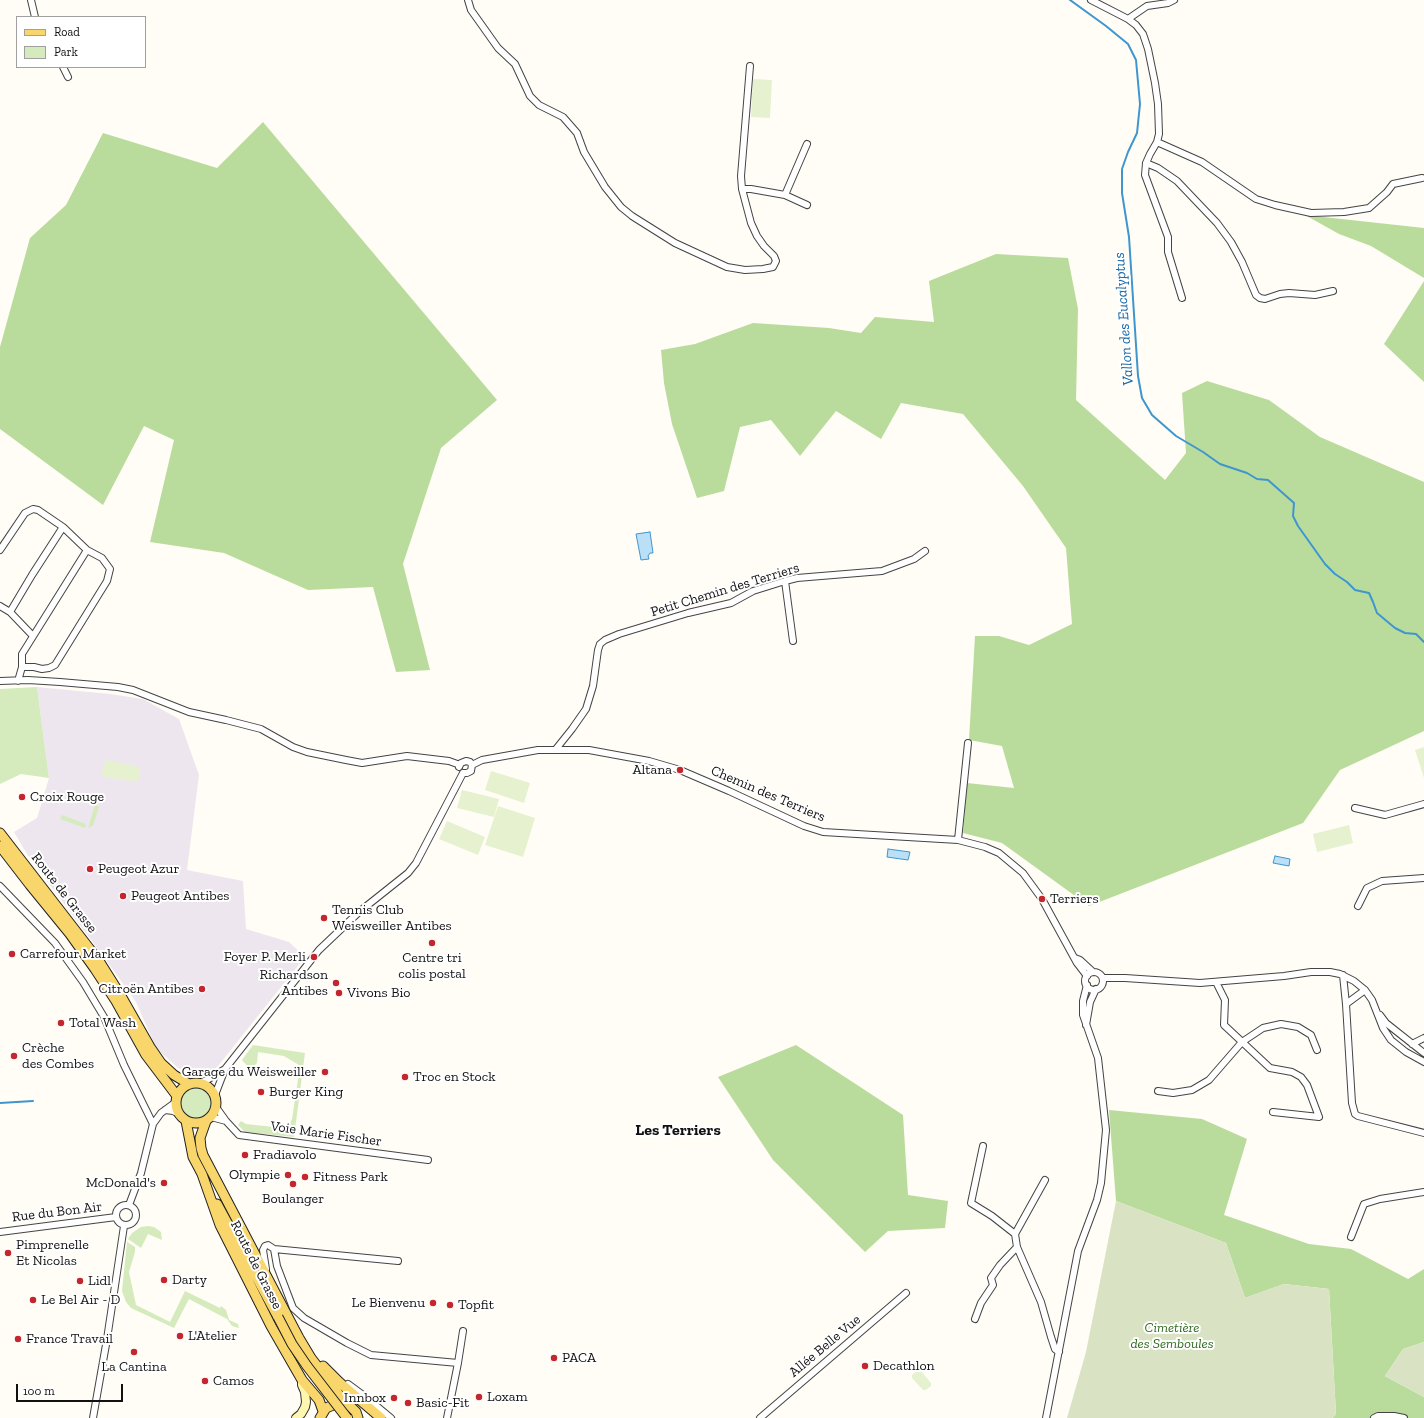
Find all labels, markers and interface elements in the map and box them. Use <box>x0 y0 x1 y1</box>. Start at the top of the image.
legend <box>16 16 146 68</box>
text: Road <box>54 25 80 39</box>
text: Park <box>54 45 78 59</box>
water label: Vallon des Eucalyptus <box>1110 252 1138 386</box>
street label: Petit Chemin des Terriers <box>649 559 801 621</box>
place label: Altana <box>632 762 672 778</box>
street label: Chemin des Terriers <box>708 762 828 826</box>
marker: Altana <box>675 765 685 775</box>
place label: Croix Rouge <box>30 789 104 805</box>
marker: Croix Rouge <box>17 792 27 802</box>
street label: Route de Grasse <box>28 850 100 936</box>
place label: Peugeot Azur <box>98 861 179 877</box>
marker: Peugeot Azur <box>85 864 95 874</box>
place label: Peugeot Antibes <box>131 888 229 904</box>
marker: Peugeot Antibes <box>118 891 128 901</box>
place label: Terriers <box>1050 891 1099 907</box>
marker: Terriers <box>1037 894 1047 904</box>
place label: Tennis Club Weisweiller Antibes <box>332 902 452 934</box>
marker: Tennis Club Weisweiller Antibes <box>319 913 329 923</box>
marker: Centre tri colis postal <box>427 938 437 948</box>
place label: Carrefour Market <box>20 946 126 962</box>
marker: Carrefour Market <box>7 949 17 959</box>
place label: Foyer P. Merli <box>224 949 306 965</box>
place label: Centre tri colis postal <box>398 950 466 982</box>
marker: Foyer P. Merli <box>309 952 319 962</box>
place label: Richardson Antibes <box>259 967 328 1000</box>
marker: Richardson Antibes <box>331 978 341 988</box>
place label: Citroën Antibes <box>99 981 194 997</box>
marker: Citroën Antibes <box>197 984 207 994</box>
place label: Vivons Bio <box>347 985 410 1001</box>
marker: Vivons Bio <box>334 988 344 998</box>
place label: Total Wash <box>69 1015 136 1031</box>
marker: Total Wash <box>56 1018 66 1028</box>
place label: Crèche des Combes <box>22 1040 94 1072</box>
marker: Crèche des Combes <box>9 1051 19 1061</box>
place label: Garage du Weisweiller <box>182 1064 317 1080</box>
marker: Garage du Weisweiller <box>320 1067 330 1077</box>
place label: Troc en Stock <box>413 1069 496 1085</box>
marker: Troc en Stock <box>400 1072 410 1082</box>
place label: Burger King <box>269 1084 343 1100</box>
marker: Burger King <box>256 1087 266 1097</box>
street label: Voie Marie Fischer <box>269 1118 383 1150</box>
district label: Les Terriers <box>635 1120 721 1140</box>
place label: Fradiavolo <box>253 1147 317 1163</box>
marker: Fradiavolo <box>240 1150 250 1160</box>
place label: Olympie <box>229 1167 280 1183</box>
place label: Fitness Park <box>313 1169 388 1185</box>
marker: Olympie <box>283 1170 293 1180</box>
marker: Fitness Park <box>300 1172 310 1182</box>
place label: McDonald's <box>86 1175 156 1191</box>
marker: McDonald's <box>159 1178 169 1188</box>
marker: Boulanger <box>288 1179 298 1189</box>
place label: Boulanger <box>262 1191 324 1207</box>
street label: Rue du Bon Air <box>11 1198 103 1226</box>
street label: Route de Grasse <box>226 1218 286 1312</box>
place label: Pimprenelle Et Nicolas <box>16 1237 89 1270</box>
marker: Pimprenelle Et Nicolas <box>3 1248 13 1258</box>
place label: Darty <box>172 1272 207 1288</box>
place label: Lidl <box>88 1273 111 1289</box>
marker: Darty <box>159 1275 169 1285</box>
marker: Lidl <box>75 1276 85 1286</box>
place label: Le Bel Air - D <box>41 1292 120 1308</box>
marker: Le Bel Air - D <box>28 1295 38 1305</box>
place label: Le Bienvenu <box>352 1295 425 1311</box>
place label: Topfit <box>458 1297 494 1313</box>
marker: Le Bienvenu <box>428 1298 438 1308</box>
marker: Topfit <box>445 1300 455 1310</box>
street label: Allée Belle Vue <box>786 1311 864 1381</box>
park label: Cimetière des Semboules <box>1130 1320 1214 1352</box>
place label: L'Atelier <box>188 1328 237 1344</box>
place label: France Travail <box>26 1331 113 1347</box>
marker: L'Atelier <box>175 1331 185 1341</box>
marker: France Travail <box>13 1334 23 1344</box>
marker: La Cantina <box>129 1347 139 1357</box>
place label: PACA <box>562 1350 596 1366</box>
marker: PACA <box>549 1353 559 1363</box>
place label: Decathlon <box>873 1358 935 1374</box>
place label: La Cantina <box>101 1359 167 1375</box>
marker: Decathlon <box>860 1361 870 1371</box>
place label: Camos <box>213 1373 254 1389</box>
scale bar <box>18 1376 125 1402</box>
marker: Camos <box>200 1376 210 1386</box>
text: 100 m <box>23 1384 55 1398</box>
place label: Loxam <box>487 1389 528 1405</box>
place label: Innbox <box>344 1390 386 1406</box>
marker: Loxam <box>474 1392 484 1402</box>
marker: Innbox <box>389 1393 399 1403</box>
place label: Basic-Fit <box>416 1395 469 1411</box>
marker: Basic-Fit <box>403 1398 413 1408</box>

